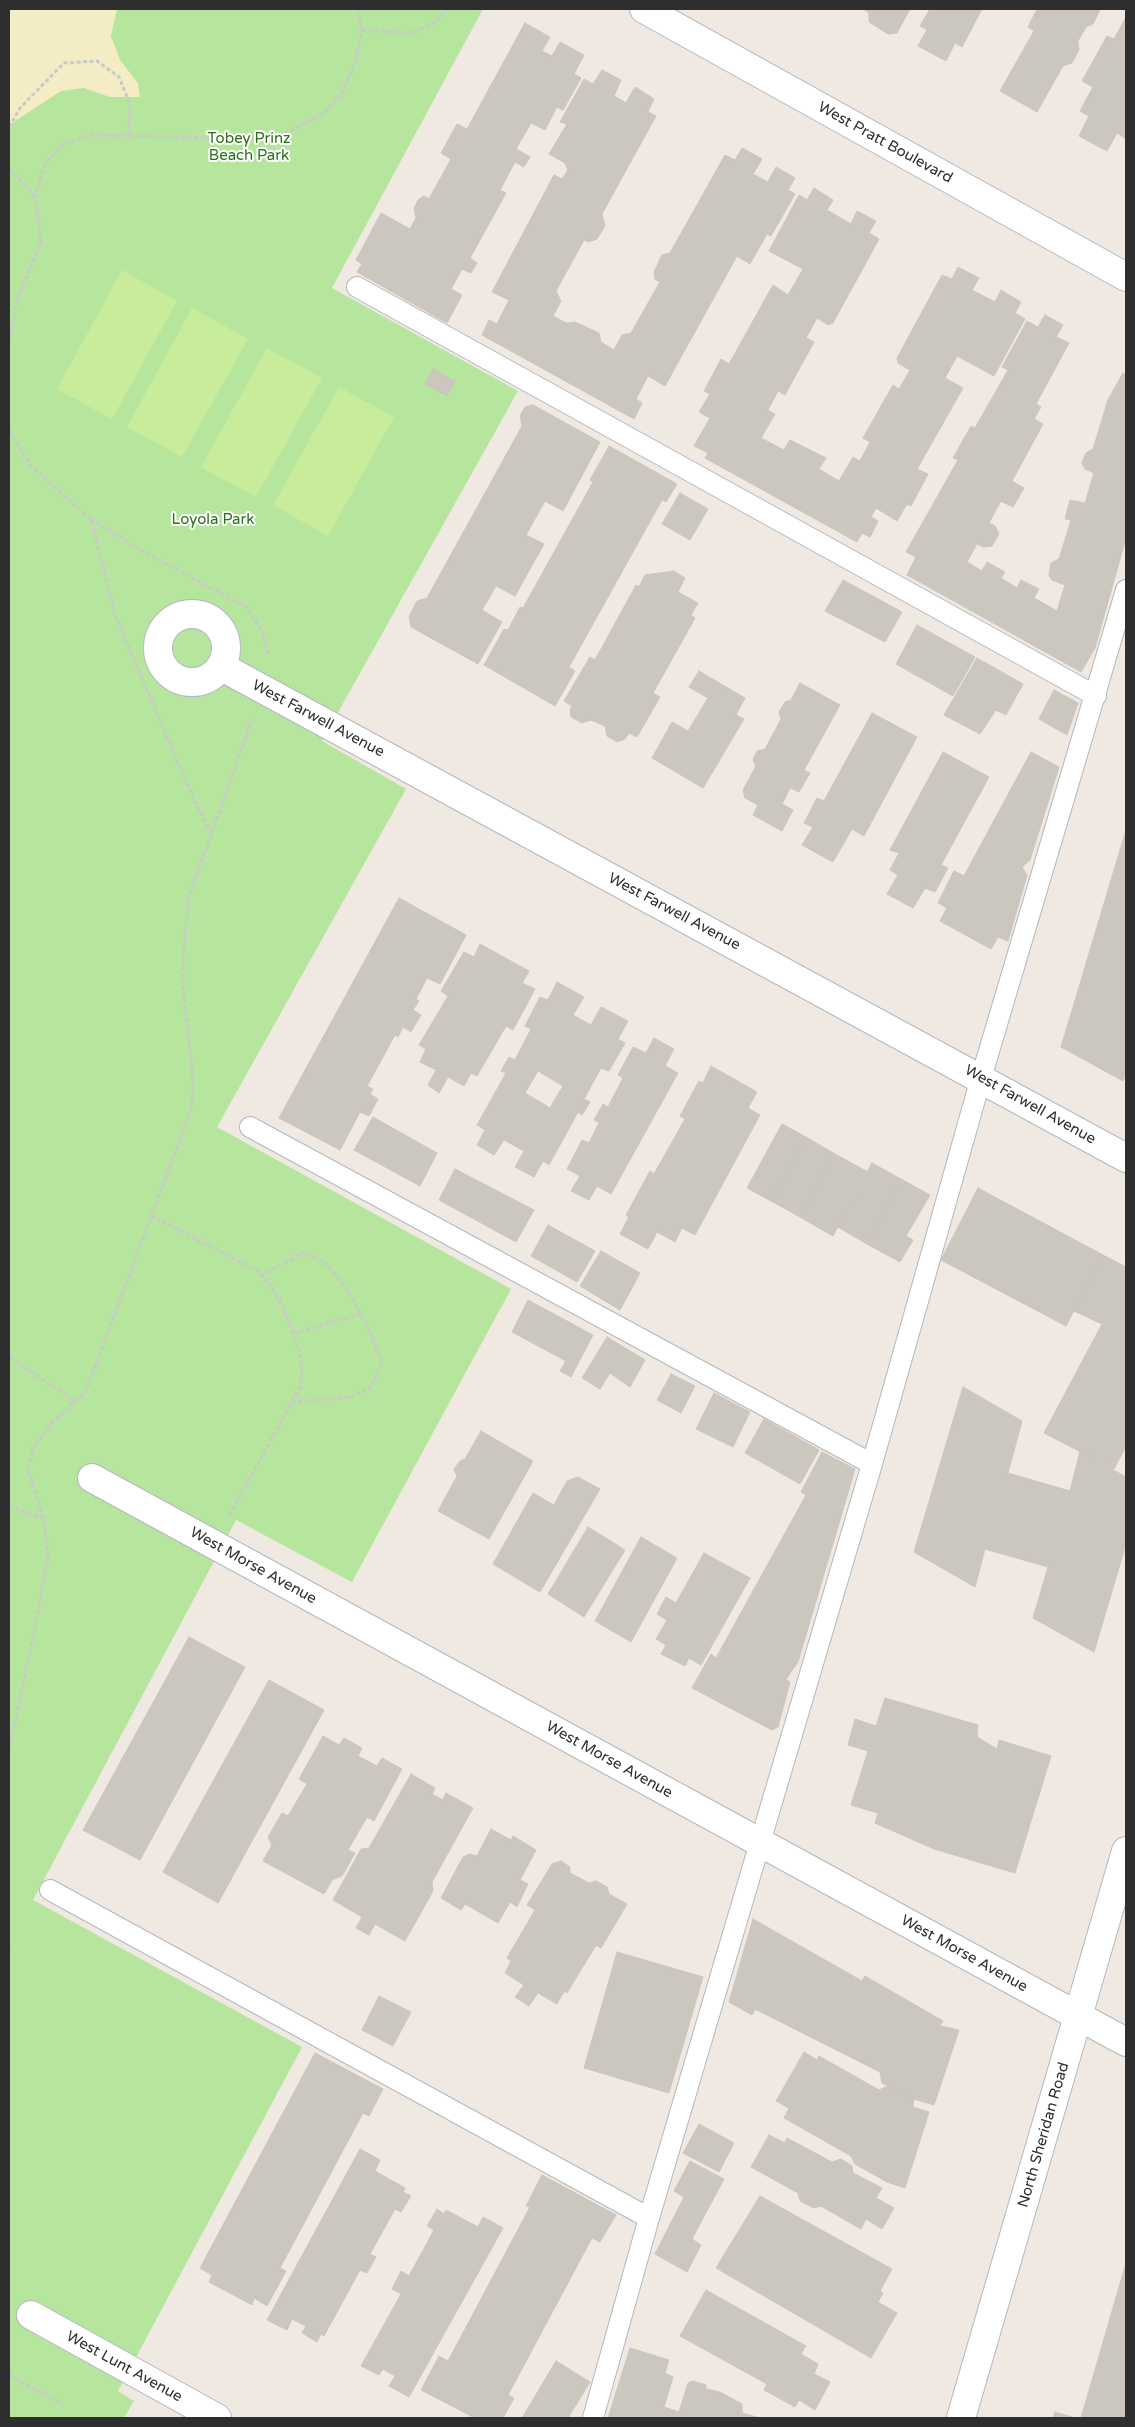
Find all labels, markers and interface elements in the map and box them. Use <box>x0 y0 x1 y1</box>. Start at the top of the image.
street label: West Pratt Boulevard <box>815 99 955 187</box>
park label: Tobey Prinz Beach Park <box>207 130 291 165</box>
park label: Loyola Park <box>172 511 254 529</box>
street label: West Farwell Avenue <box>249 676 387 762</box>
street label: West Farwell Avenue <box>605 869 743 955</box>
street label: West Farwell Avenue <box>961 1061 1099 1149</box>
street label: West Morse Avenue <box>186 1524 320 1608</box>
street label: West Morse Avenue <box>542 1718 676 1802</box>
street label: West Morse Avenue <box>897 1912 1031 1996</box>
street label: North Sheridan Road <box>1015 2060 1073 2210</box>
street label: West Lunt Avenue <box>63 2328 185 2406</box>

